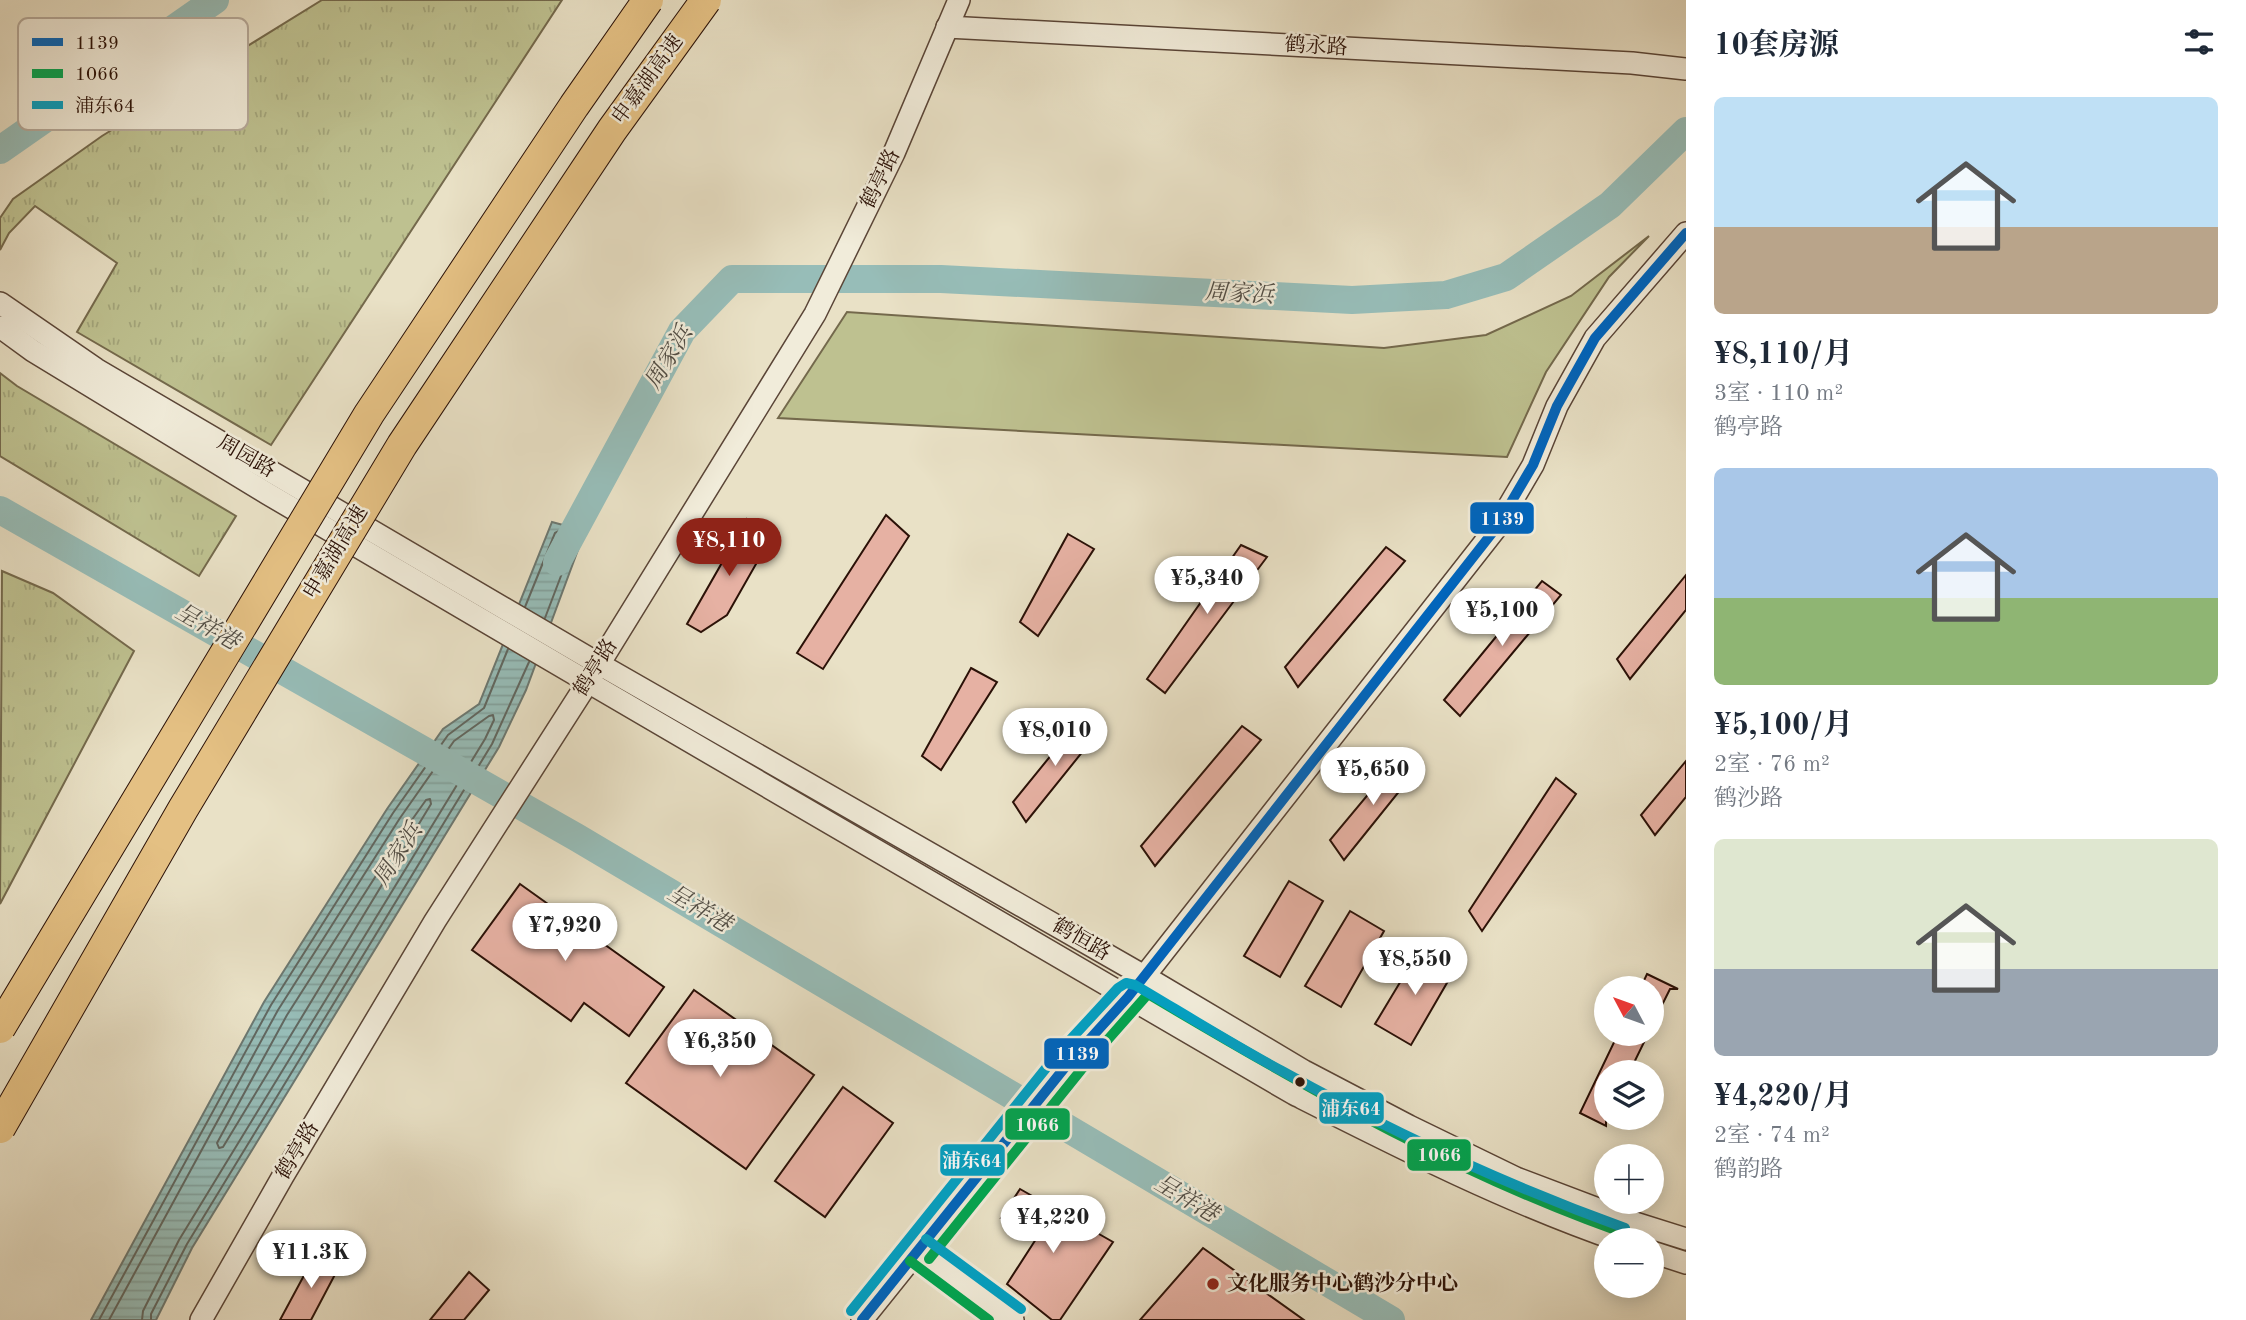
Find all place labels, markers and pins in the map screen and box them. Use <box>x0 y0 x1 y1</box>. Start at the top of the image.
pin: ¥8,110 <box>672 518 786 578</box>
pin: ¥5,340 <box>1150 556 1264 616</box>
pin: ¥5,100 <box>1445 588 1559 648</box>
pin: ¥8,010 <box>998 708 1112 768</box>
pin: ¥5,650 <box>1316 748 1430 807</box>
pin: ¥7,920 <box>508 904 622 963</box>
pin: ¥8,550 <box>1358 937 1472 997</box>
pin: ¥6,350 <box>663 1020 777 1079</box>
unlabelled marker <box>1293 1075 1307 1089</box>
pin: ¥4,220 <box>996 1196 1110 1255</box>
pin: ¥11.3K <box>254 1230 368 1290</box>
place label: 文化服务中心鹤沙分中心 <box>1227 1271 1458 1295</box>
marker: 文化服务中心鹤沙分中心 <box>1205 1276 1221 1292</box>

